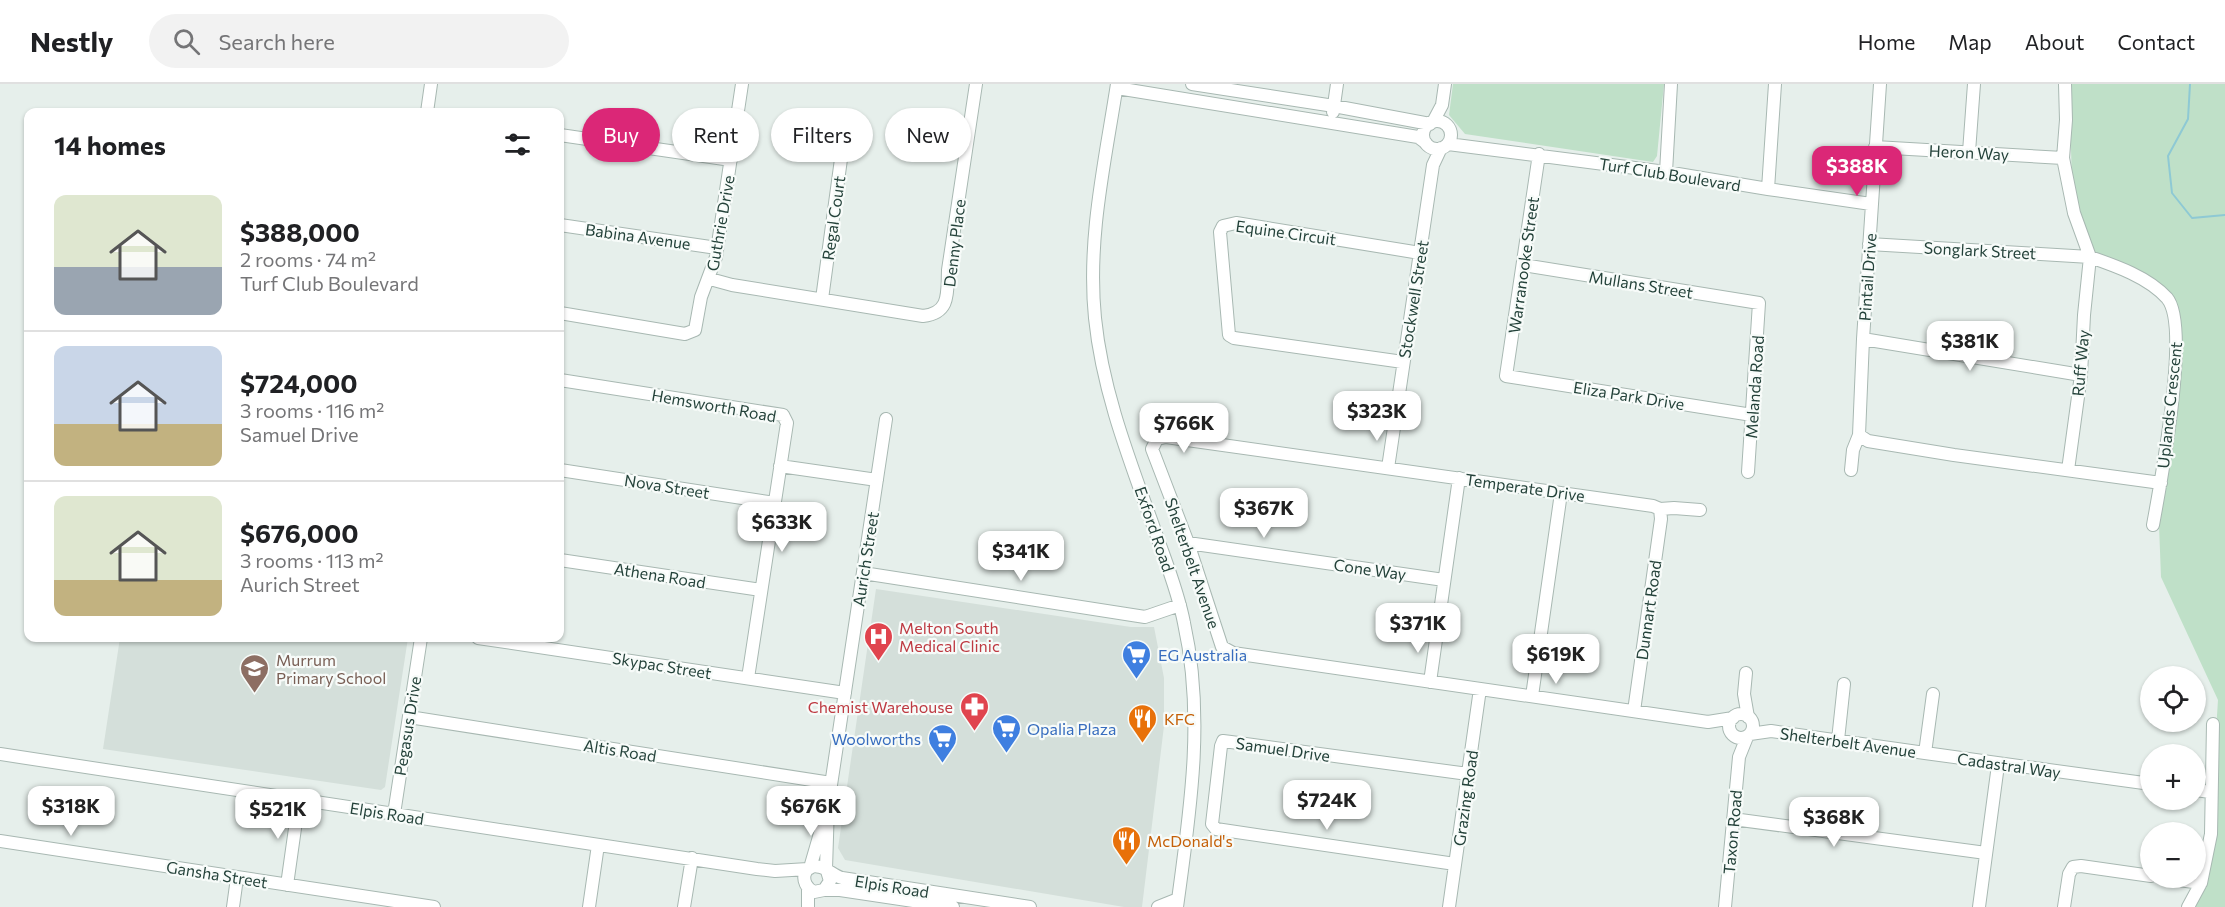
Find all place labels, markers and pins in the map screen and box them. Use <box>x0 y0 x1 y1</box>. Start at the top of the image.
pin: $388K <box>1815 146 1899 197</box>
pin: $381K <box>1928 321 2012 372</box>
pin: $323K <box>1335 391 1419 442</box>
pin: $766K <box>1142 403 1226 454</box>
pin: $367K <box>1222 488 1306 539</box>
pin: $633K <box>740 502 824 553</box>
pin: $341K <box>979 531 1063 582</box>
pin: $371K <box>1376 603 1460 654</box>
place label: Melton South Medical Clinic <box>899 618 1000 655</box>
hospital icon: Melton South Medical Clinic <box>862 620 894 662</box>
pin: $619K <box>1514 634 1598 685</box>
supermarket icon: EG Australia <box>1121 638 1153 680</box>
place label: EG Australia <box>1158 645 1247 664</box>
place label: Murrum Primary School <box>276 650 386 687</box>
school or university icon: Murrum Primary School <box>239 652 271 694</box>
pharmacy icon: Chemist Warehouse <box>958 690 990 732</box>
place label: Chemist Warehouse <box>808 697 953 716</box>
restaurant icon: KFC <box>1127 702 1159 744</box>
place label: KFC <box>1164 709 1195 728</box>
supermarket icon: Opalia Plaza <box>990 712 1022 754</box>
place label: Opalia Plaza <box>1027 719 1116 738</box>
supermarket icon: Woolworths <box>926 722 958 764</box>
place label: Woolworths <box>831 729 921 748</box>
pin: $724K <box>1285 780 1369 831</box>
pin: $318K <box>29 786 113 837</box>
pin: $676K <box>769 786 853 837</box>
pin: $521K <box>236 789 320 840</box>
pin: $368K <box>1792 797 1876 848</box>
restaurant icon: McDonald's <box>1110 824 1142 866</box>
place label: McDonald's <box>1147 831 1233 850</box>

